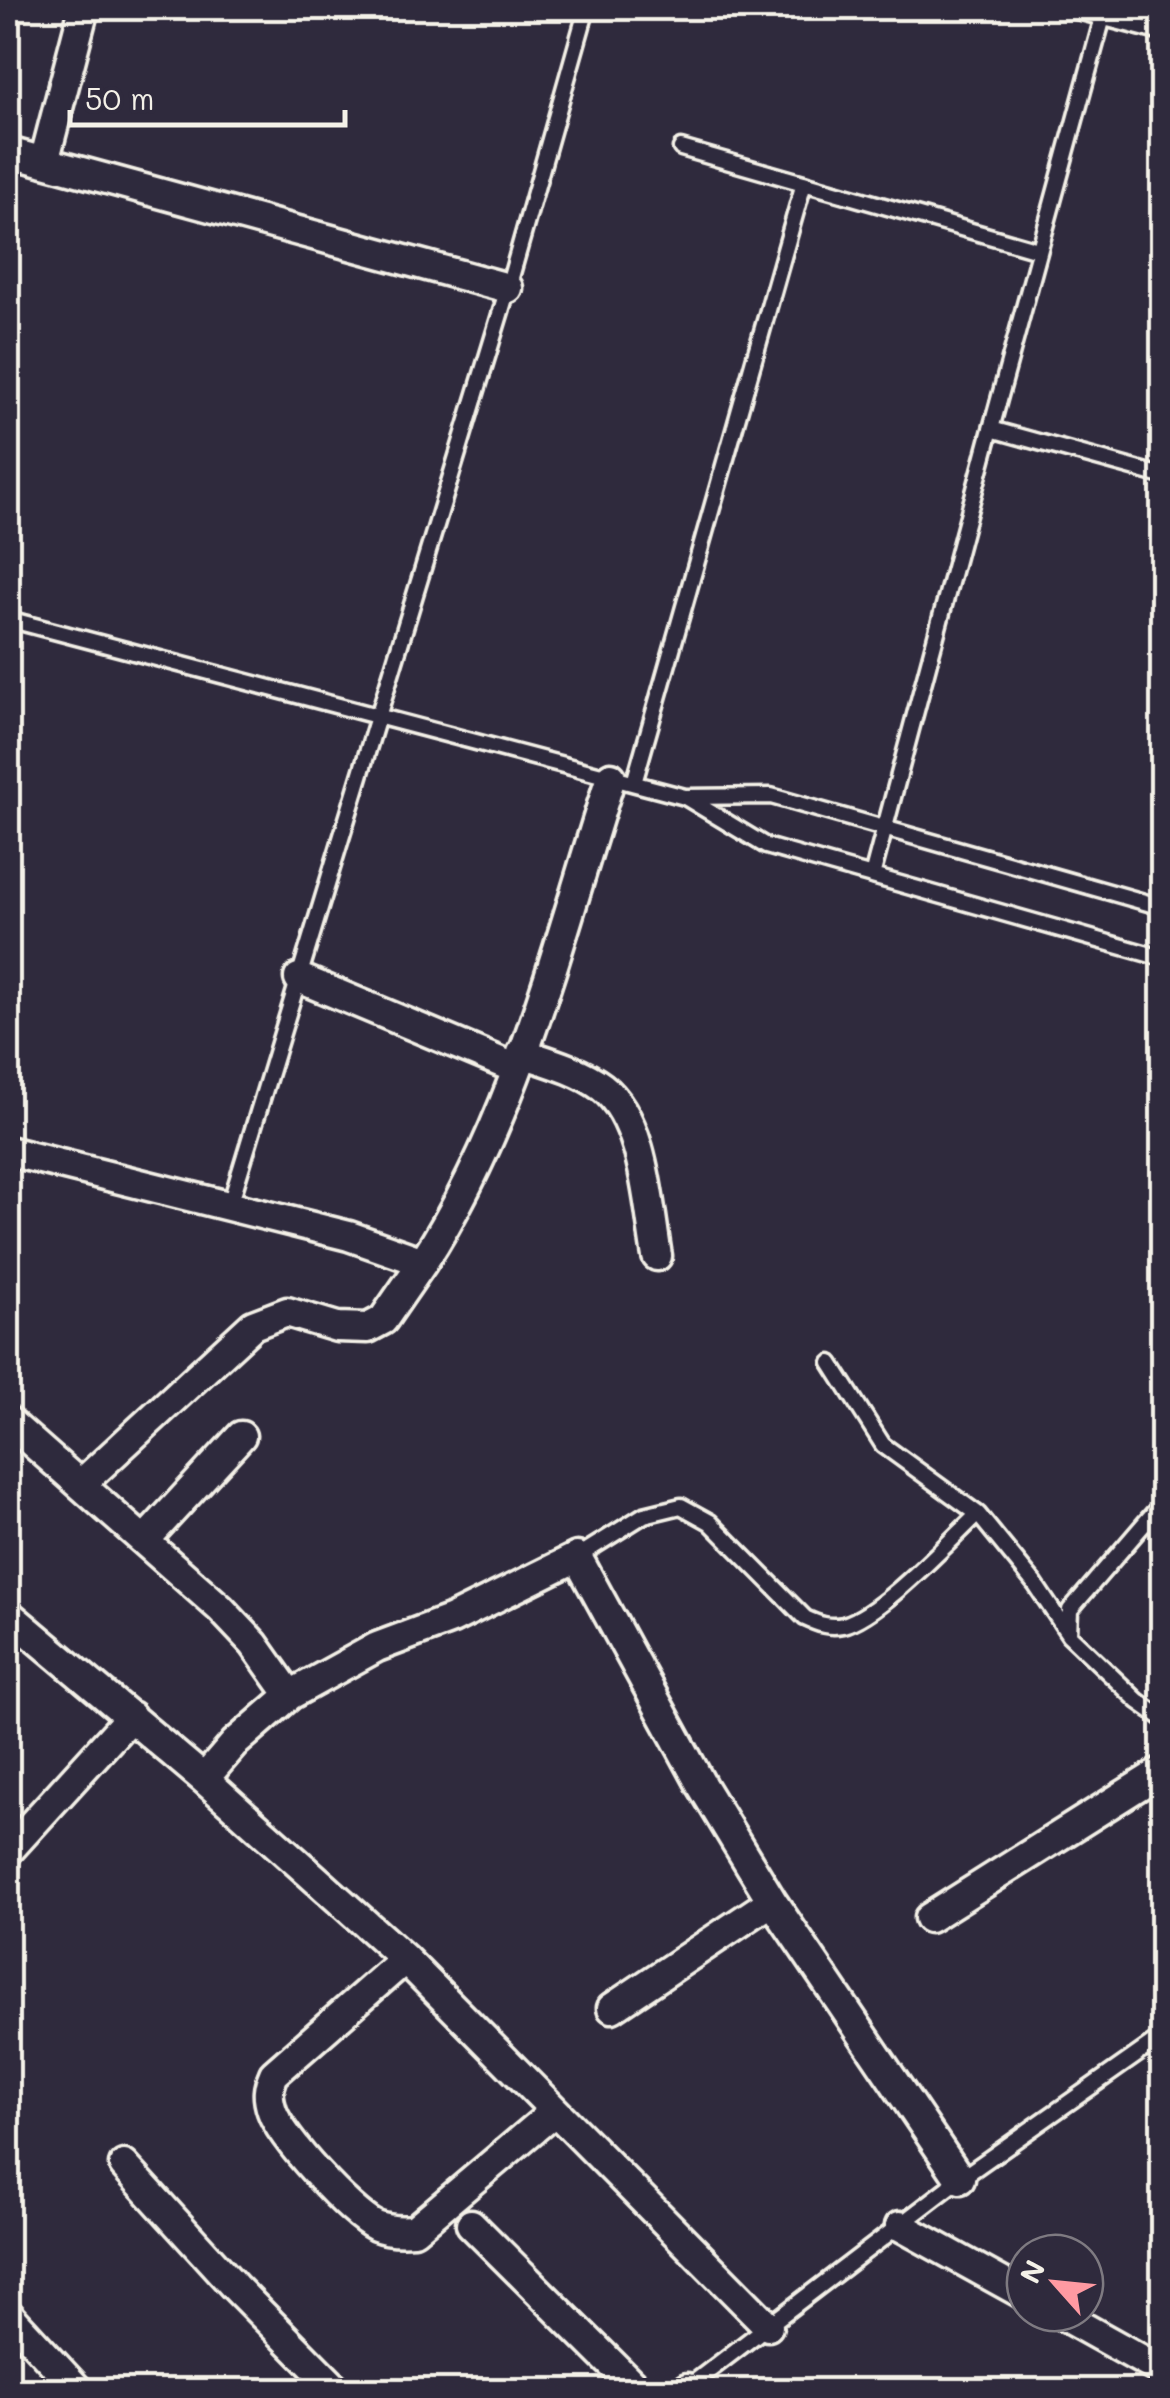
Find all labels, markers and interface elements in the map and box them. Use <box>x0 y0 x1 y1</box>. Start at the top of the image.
scale bar <box>70 65 345 127</box>
text: 50 m <box>85 78 155 118</box>
north arrow <box>1005 2233 1105 2333</box>
text: N <box>1011 2254 1053 2289</box>

